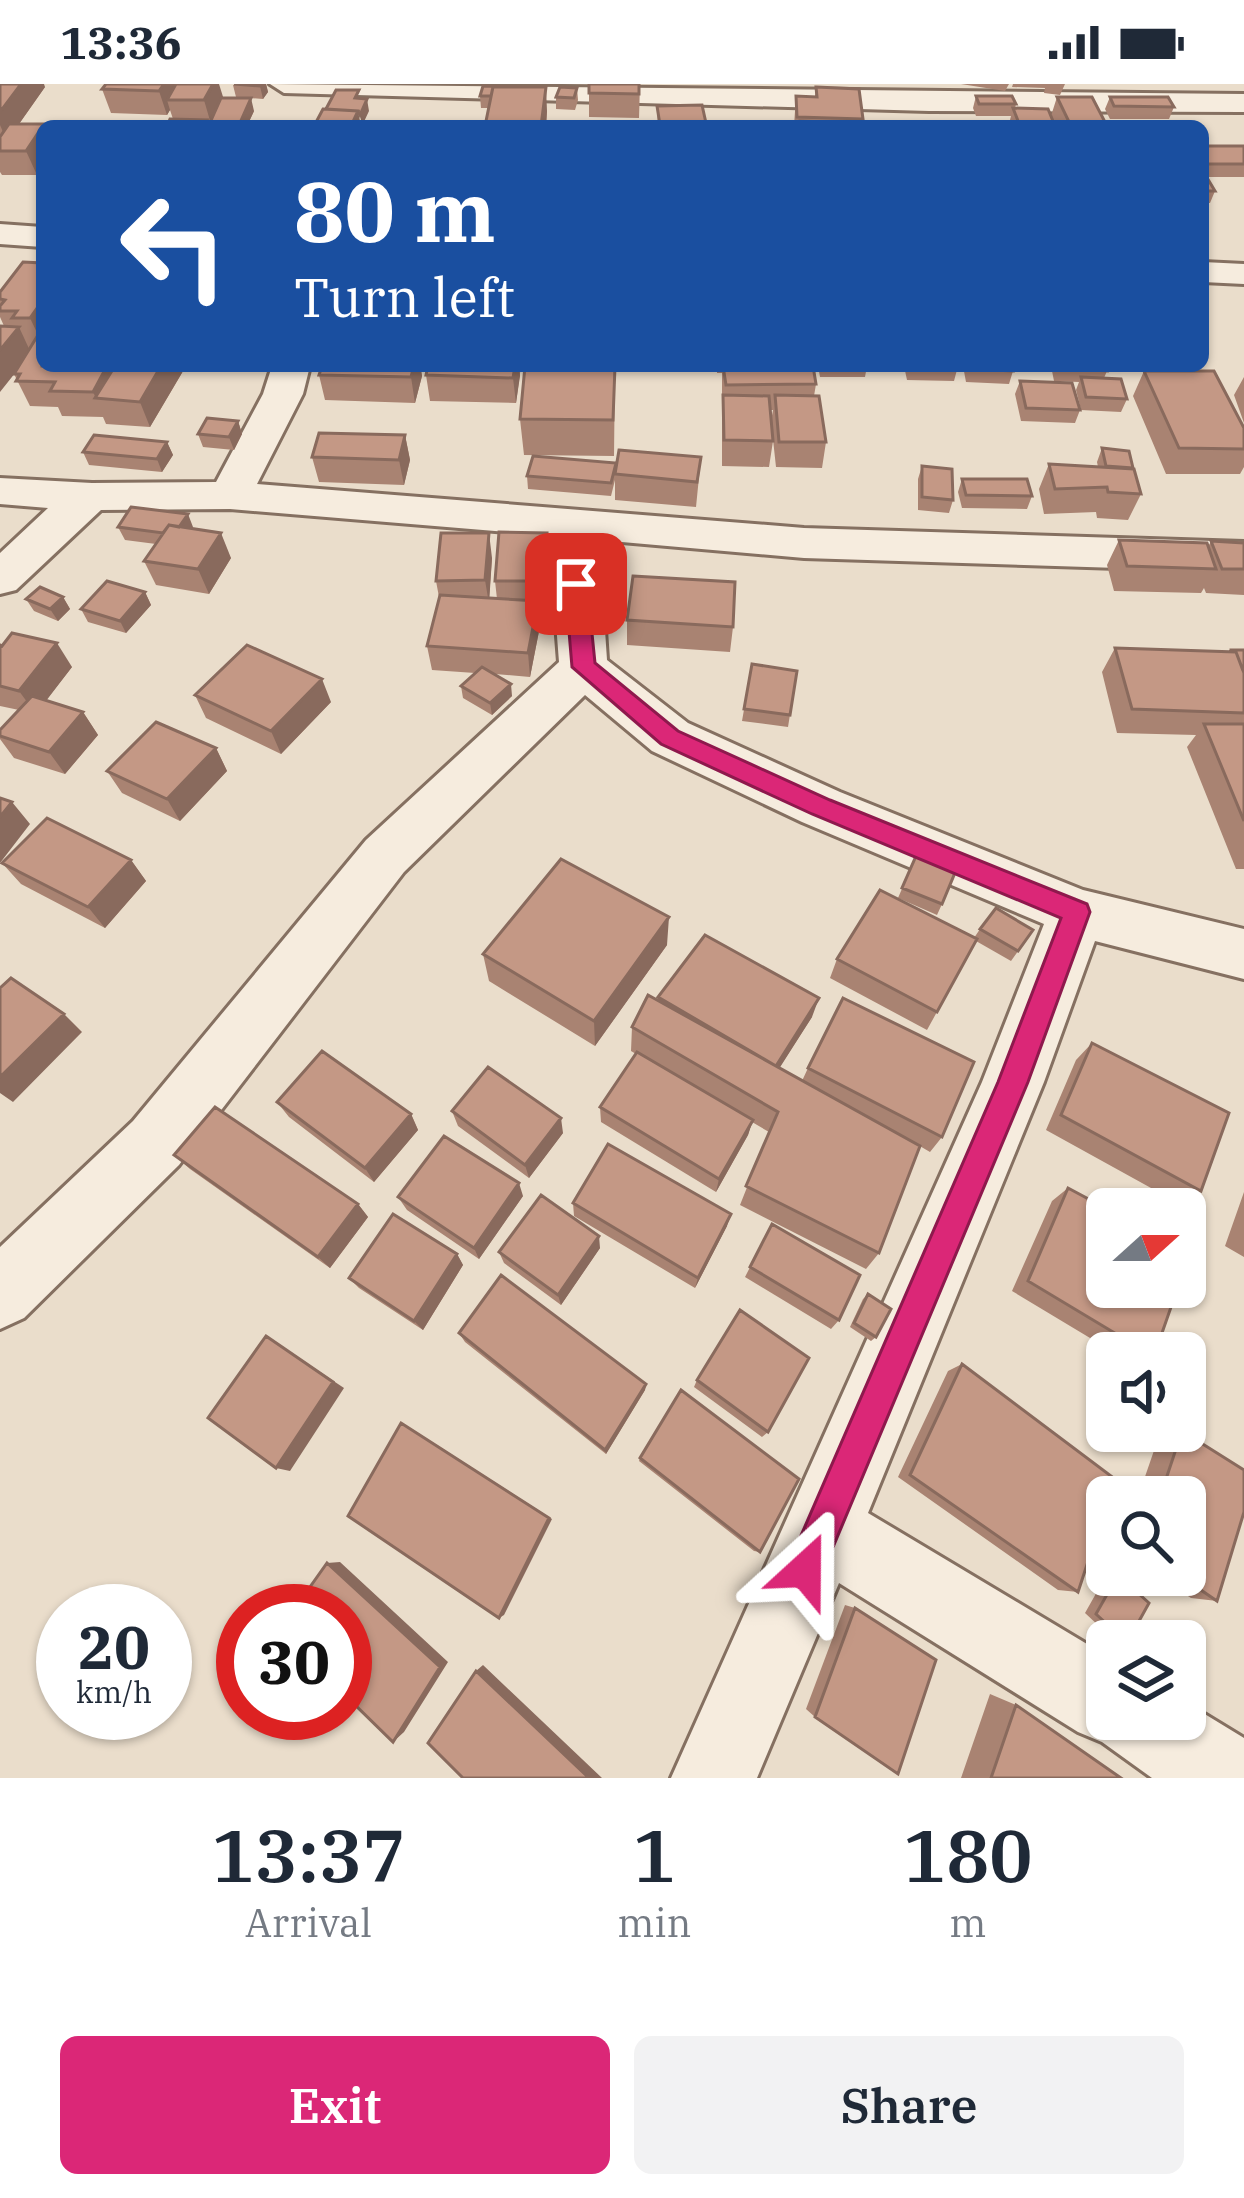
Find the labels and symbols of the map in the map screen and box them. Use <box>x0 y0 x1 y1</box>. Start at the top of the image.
pin <box>525 533 627 635</box>
north arrow <box>1086 1188 1206 1308</box>
position arrow <box>742 1507 868 1633</box>
speed limit sign: 30 <box>216 1584 372 1740</box>

